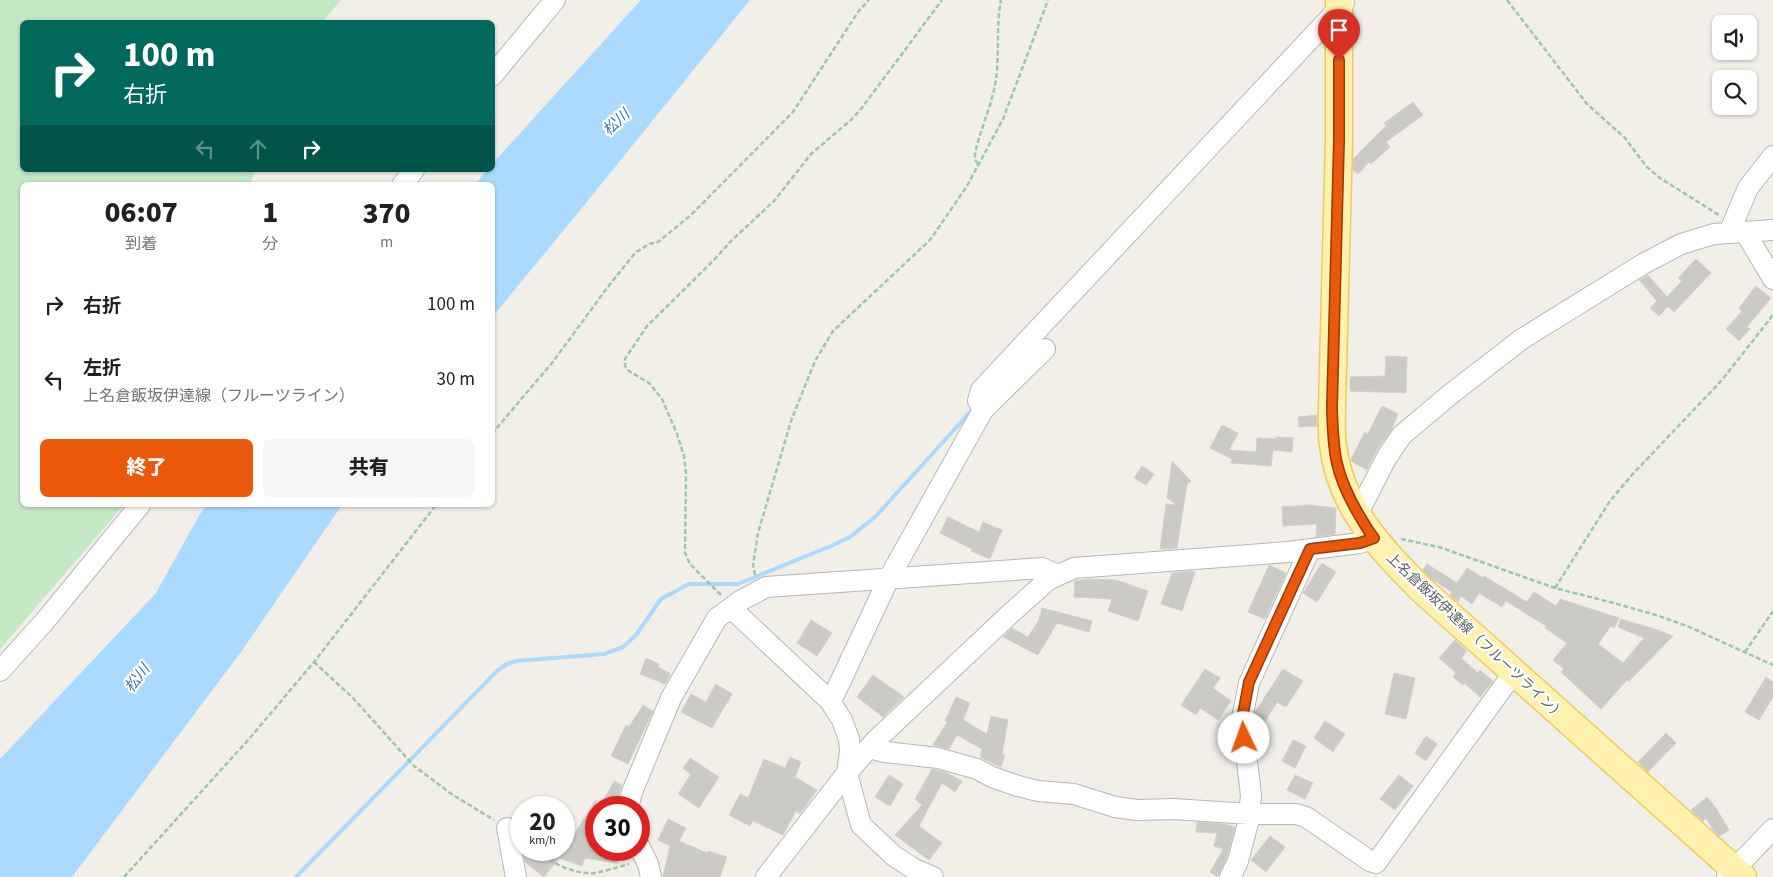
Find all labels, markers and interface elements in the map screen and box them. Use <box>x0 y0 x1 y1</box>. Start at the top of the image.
pin <box>1318 9 1360 60</box>
map controls <box>1712 15 1757 115</box>
button: sound <box>1712 15 1757 60</box>
icon: arrive <box>1325 16 1353 44</box>
text: 100 m <box>123 30 215 80</box>
icon: right <box>40 40 105 105</box>
button: search <box>1712 70 1757 115</box>
text: 右折 <box>123 79 167 111</box>
water label: 松川 <box>598 103 636 140</box>
icon: left <box>191 135 219 163</box>
icon: ahead <box>244 135 272 163</box>
icon: right <box>297 135 325 163</box>
text: 06:07 <box>104 191 178 234</box>
text: 1 <box>262 191 278 234</box>
text: 370 <box>363 192 411 235</box>
text: m <box>380 231 393 253</box>
text: 到着 <box>125 233 157 255</box>
text: 分 <box>262 233 278 255</box>
icon: right <box>40 291 68 319</box>
text: 100 m <box>427 291 475 318</box>
text: 右折 <box>83 293 121 320</box>
text: 左折 <box>83 355 121 382</box>
icon: left <box>40 366 68 394</box>
text: 30 m <box>437 366 475 393</box>
text: 上名倉飯坂伊達線（フルーツライン） <box>83 385 355 407</box>
button: 終了 <box>40 439 253 497</box>
button: 共有 <box>263 439 475 497</box>
street label: 上名倉飯坂伊達線（フルーツライン） <box>1382 548 1569 725</box>
water label: 松川 <box>120 658 156 697</box>
position arrow <box>1217 711 1269 763</box>
speed limit sign: 30 <box>585 796 650 861</box>
text: 20 <box>529 804 556 840</box>
text: km/h <box>529 832 556 849</box>

